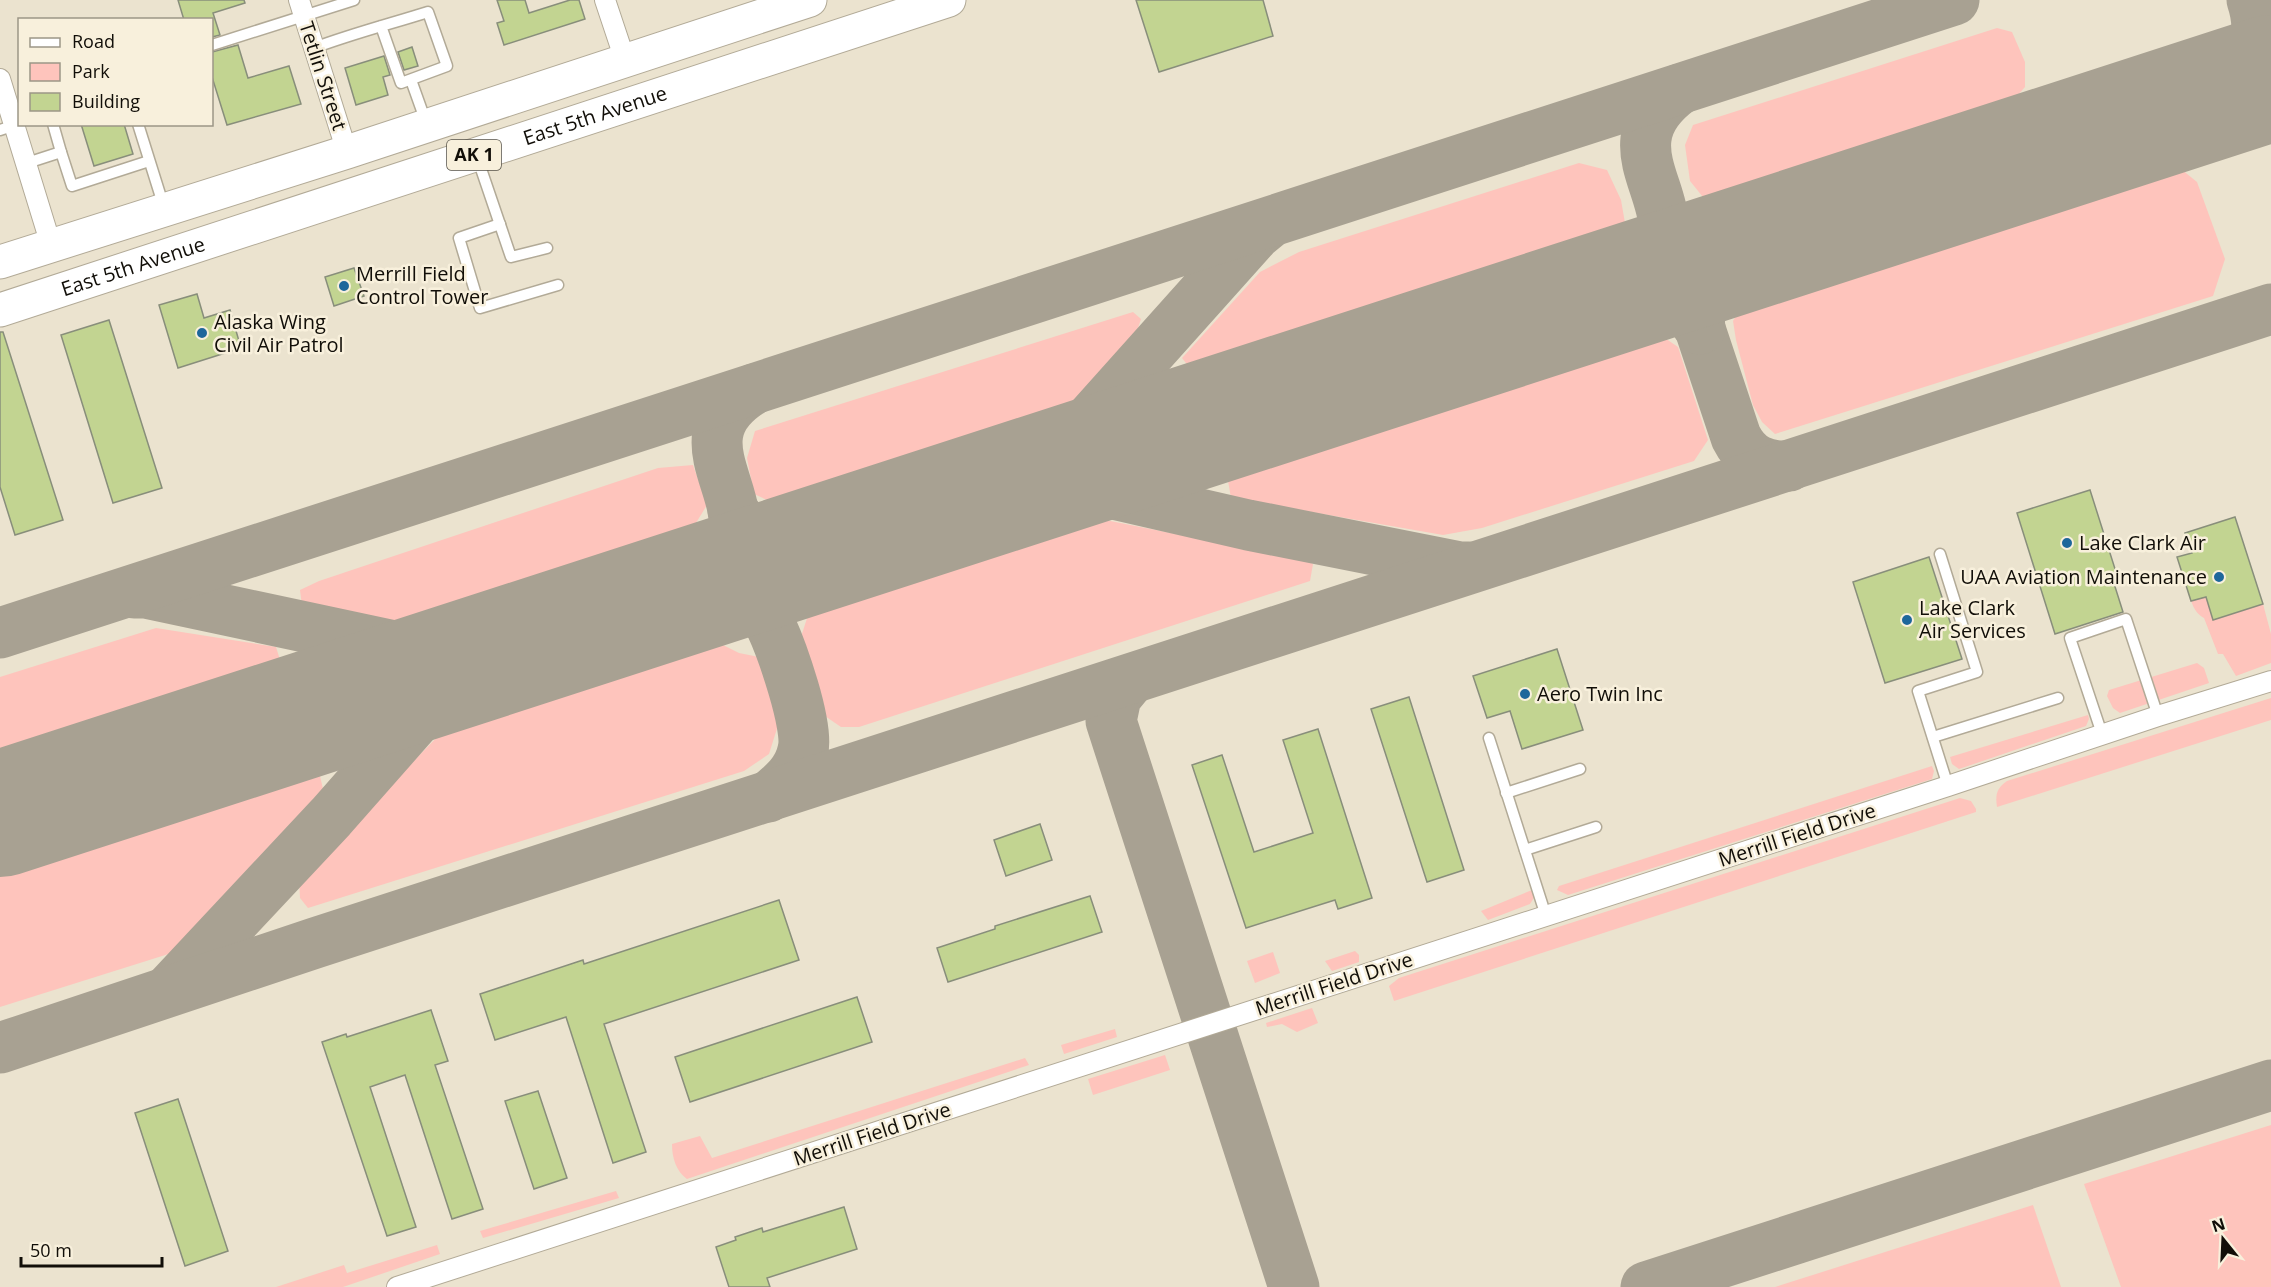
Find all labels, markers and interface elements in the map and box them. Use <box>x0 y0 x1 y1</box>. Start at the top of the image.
legend <box>18 18 213 126</box>
street label: Tetlin Street <box>293 18 354 134</box>
text: Road <box>72 29 115 53</box>
text: Park <box>72 59 110 83</box>
street label: East 5th Avenue <box>519 79 670 151</box>
text: Building <box>72 89 140 113</box>
road number: AK 1 <box>447 140 501 170</box>
street label: East 5th Avenue <box>58 230 208 302</box>
place label: Merrill Field Control Tower <box>356 260 488 310</box>
marker: Merrill Field Control Tower <box>337 279 351 293</box>
place label: Alaska Wing Civil Air Patrol <box>214 308 344 358</box>
marker: Alaska Wing Civil Air Patrol <box>195 326 209 340</box>
place label: Lake Clark Air <box>2079 529 2206 556</box>
marker: Lake Clark Air <box>2060 536 2074 550</box>
place label: UAA Aviation Maintenance <box>1960 563 2207 590</box>
marker: UAA Aviation Maintenance <box>2212 570 2226 584</box>
place label: Lake Clark Air Services <box>1919 594 2026 644</box>
marker: Lake Clark Air Services <box>1900 613 1914 627</box>
place label: Aero Twin Inc <box>1537 680 1663 707</box>
marker: Aero Twin Inc <box>1518 687 1532 701</box>
street label: Merrill Field Drive <box>1715 796 1879 873</box>
street label: Merrill Field Drive <box>1252 945 1416 1022</box>
street label: Merrill Field Drive <box>790 1095 954 1172</box>
north arrow <box>2193 1209 2253 1269</box>
text: N <box>2209 1212 2228 1237</box>
scale bar <box>21 1230 162 1268</box>
text: 50 m <box>30 1238 72 1262</box>

